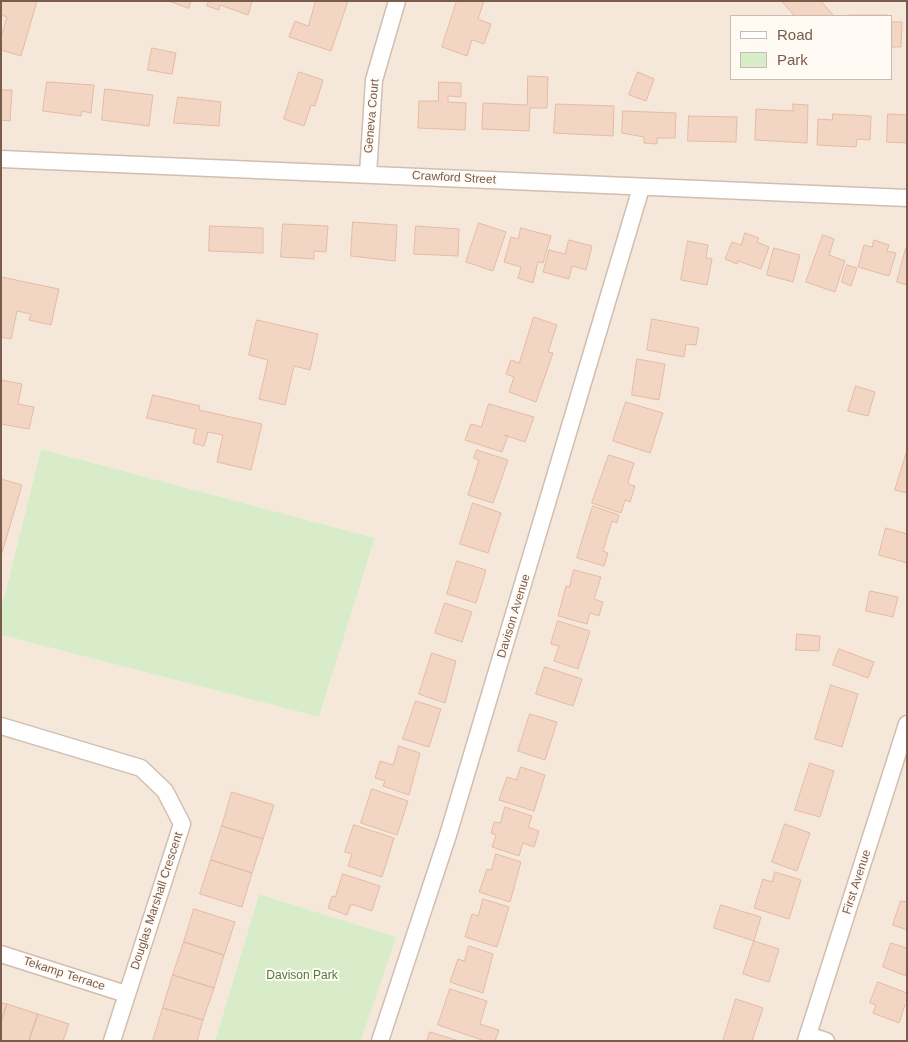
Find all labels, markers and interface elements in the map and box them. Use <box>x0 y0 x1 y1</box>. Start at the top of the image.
legend <box>730 15 893 80</box>
text: Road <box>777 26 813 43</box>
text: Park <box>777 51 808 68</box>
street label: Geneva Court <box>362 78 382 154</box>
street label: Crawford Street <box>412 169 496 187</box>
street label: Davison Avenue <box>494 572 534 660</box>
street label: Douglas Marshall Crescent <box>128 830 186 972</box>
street label: First Avenue <box>840 848 874 916</box>
street label: Tekamp Terrace <box>21 954 107 994</box>
park label: Davison Park <box>266 969 338 983</box>

